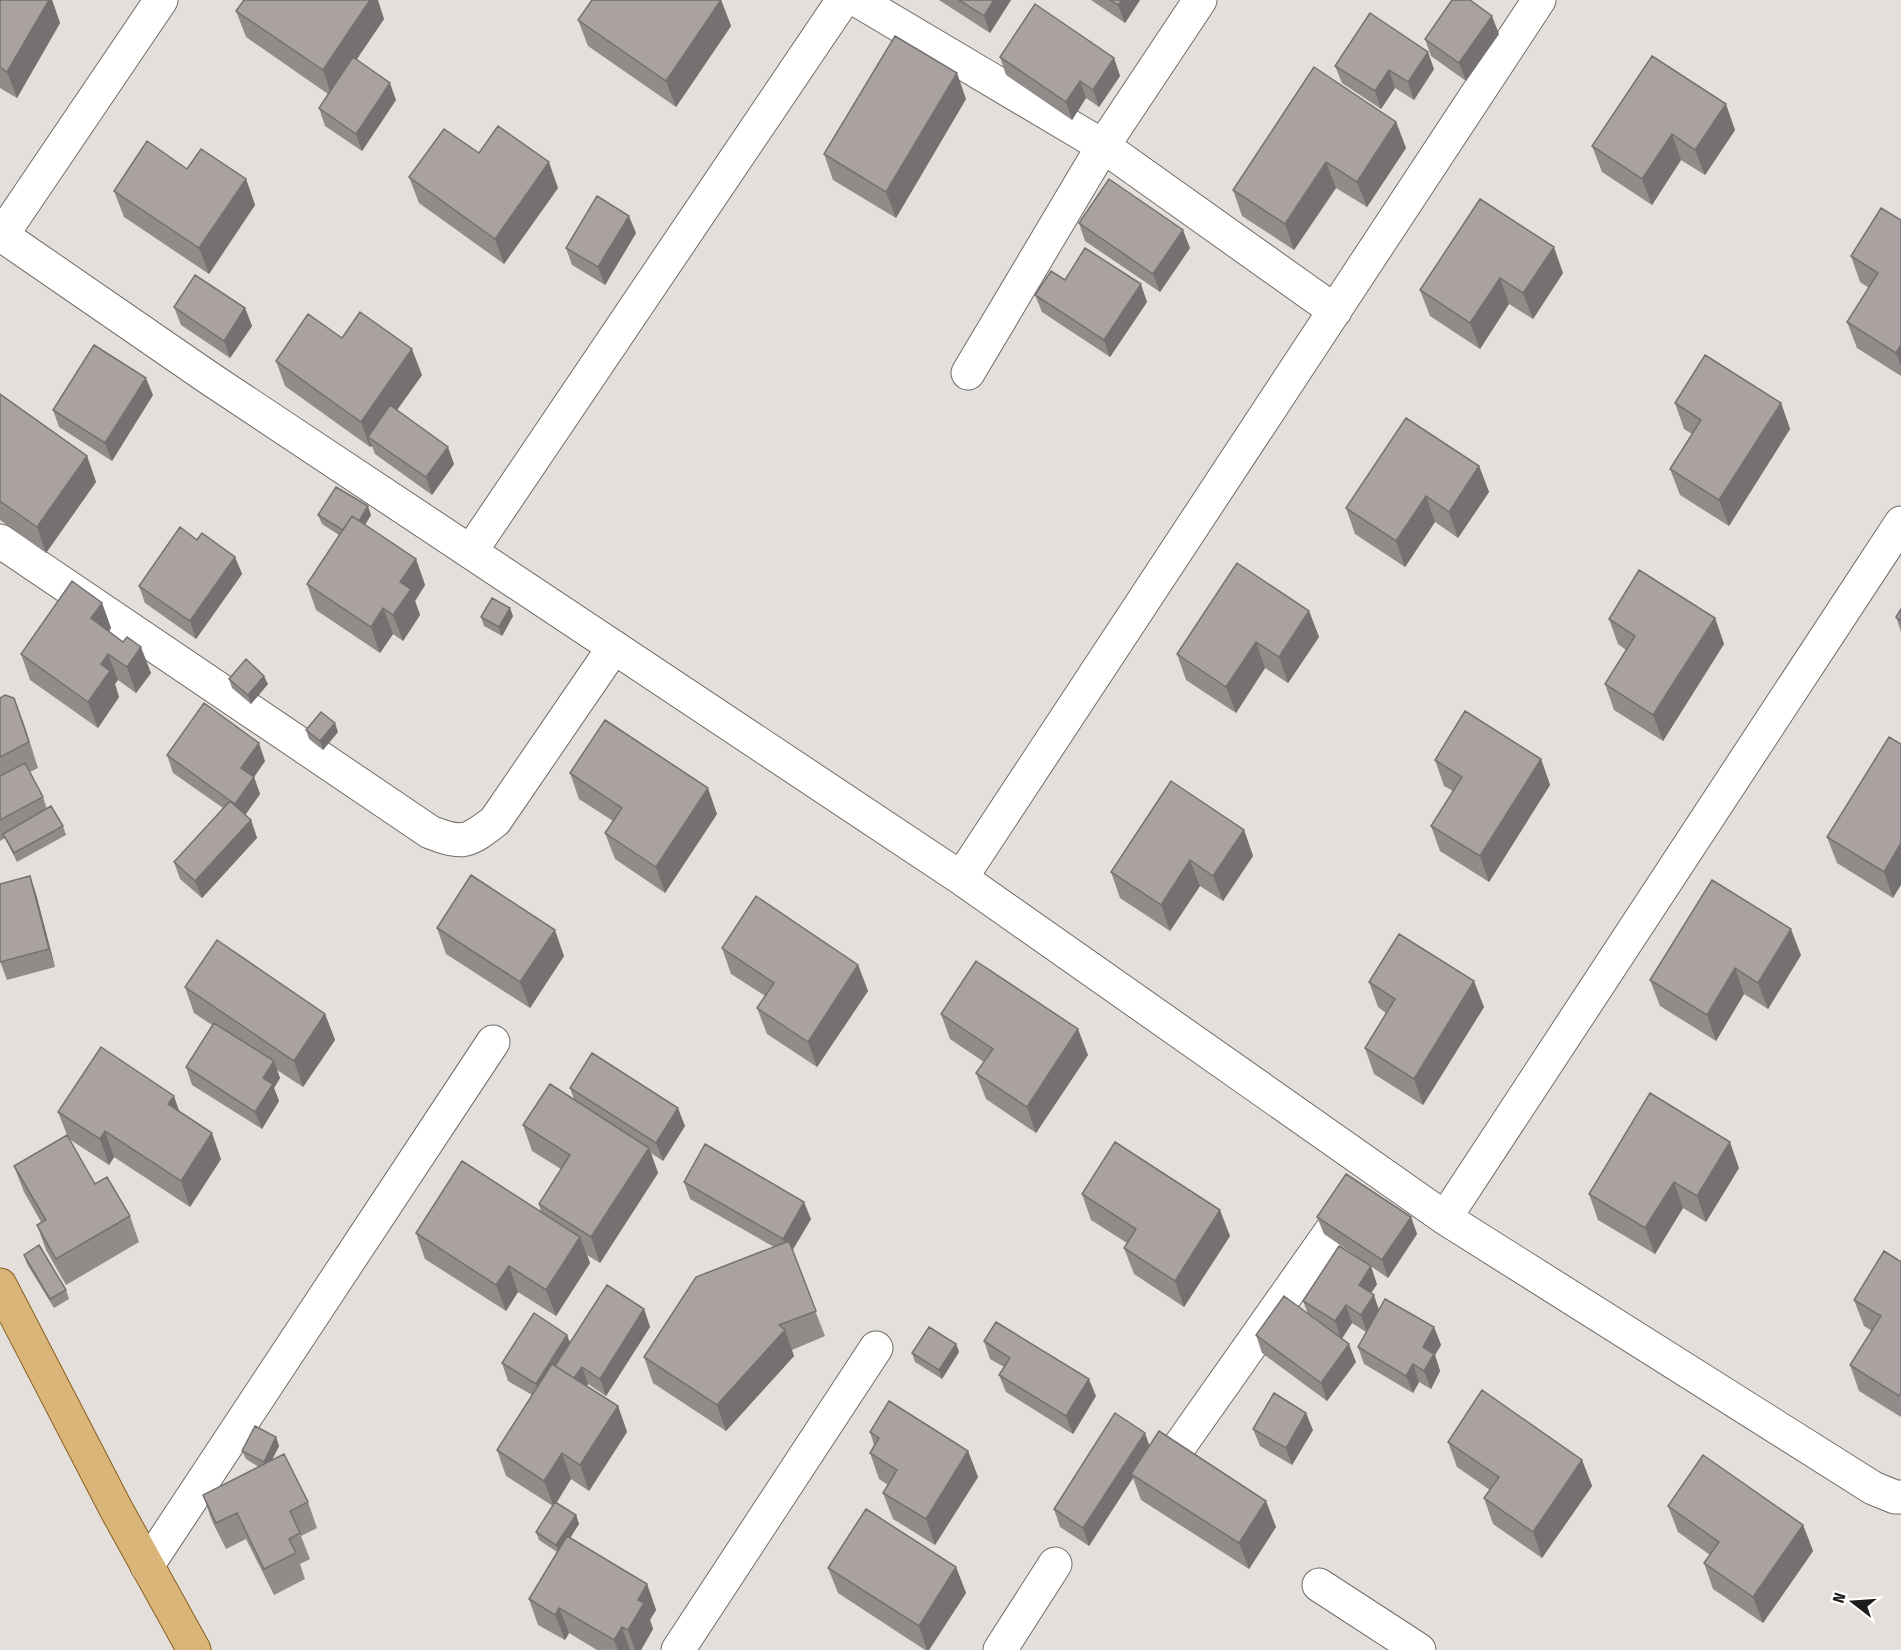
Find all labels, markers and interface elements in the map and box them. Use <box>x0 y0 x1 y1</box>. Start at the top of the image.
north arrow <box>1823 1572 1883 1632</box>
text: N <box>1829 1590 1850 1605</box>

